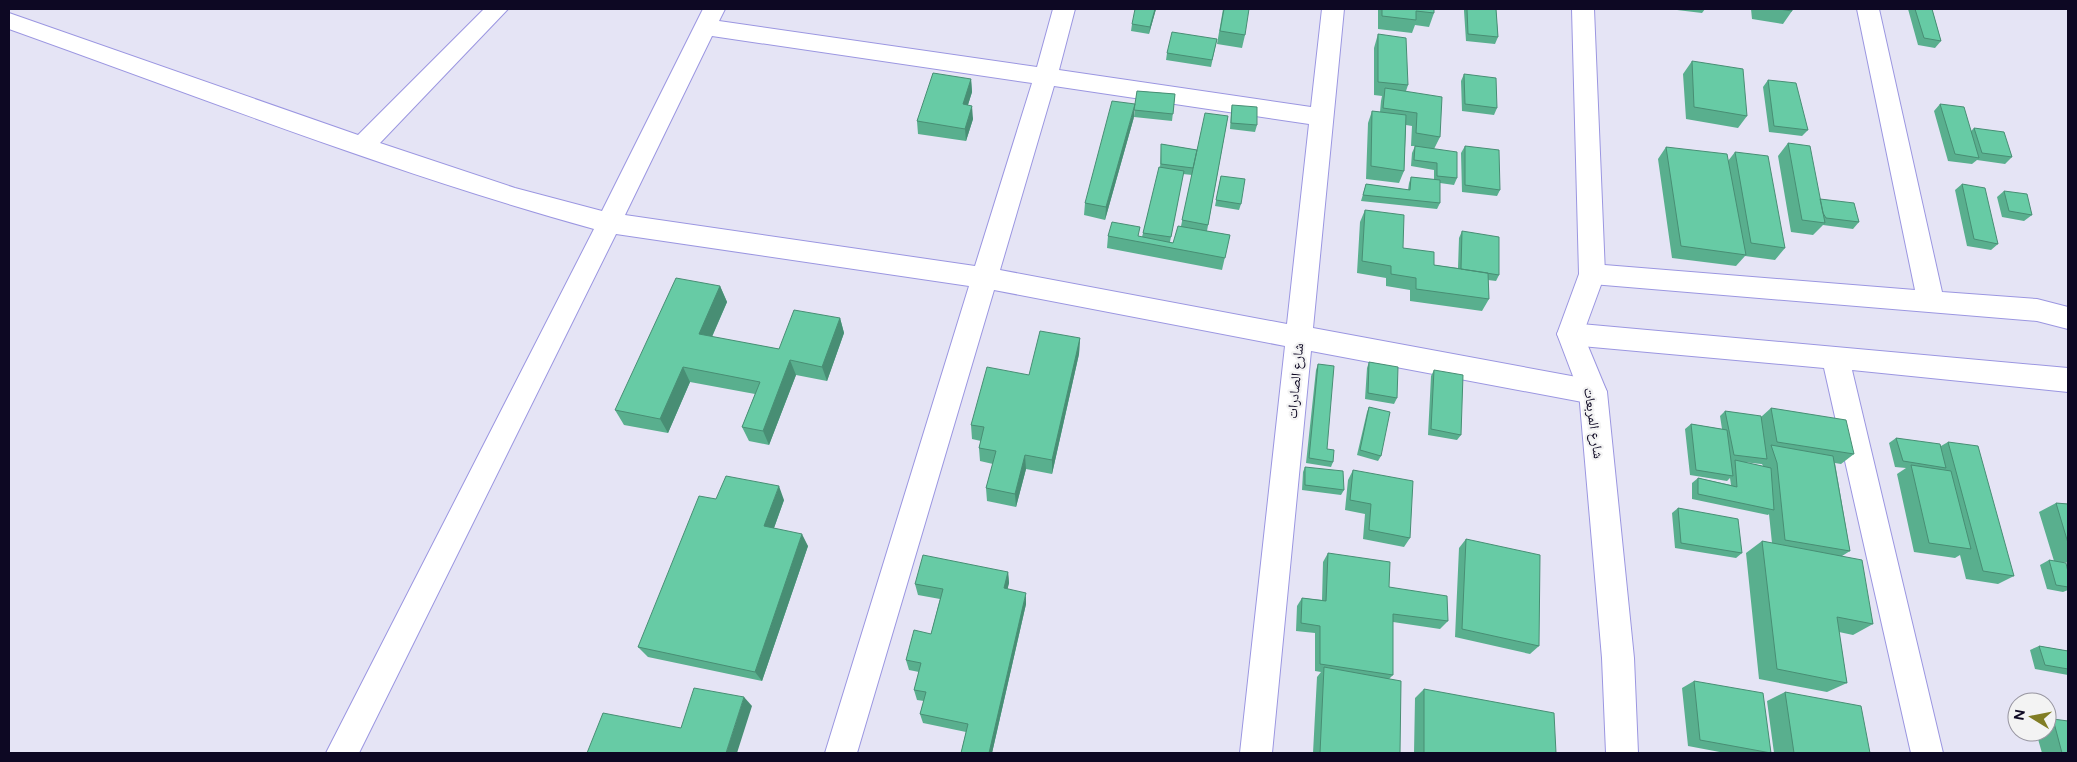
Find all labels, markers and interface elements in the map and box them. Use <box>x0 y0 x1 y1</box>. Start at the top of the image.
street label: شارع الصادرات <box>1284 342 1308 420</box>
street label: شارع المربعات <box>1579 386 1607 460</box>
north arrow <box>2007 692 2057 742</box>
text: N <box>2010 708 2029 722</box>

